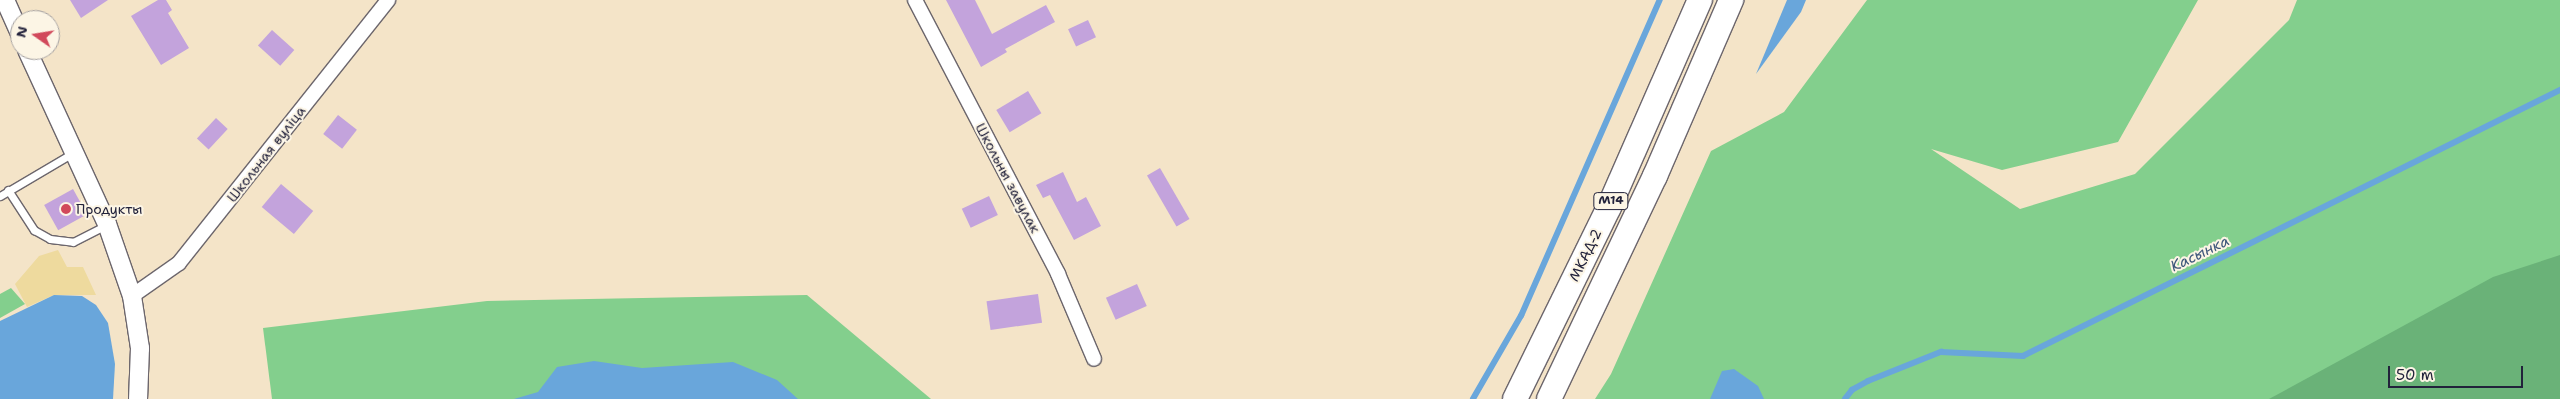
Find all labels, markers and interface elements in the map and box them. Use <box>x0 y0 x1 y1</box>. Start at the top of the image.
north arrow <box>10 10 60 60</box>
text: N <box>11 24 31 39</box>
street label: Школьная вуліца <box>223 103 309 205</box>
street label: Школьны завулак <box>972 120 1044 236</box>
road number: М14 <box>1592 192 1630 210</box>
place label: Продукты <box>76 201 143 217</box>
marker: Продукты <box>60 203 72 215</box>
street label: МКАД-2 <box>1565 226 1605 284</box>
water label: Касынка <box>2168 232 2232 276</box>
scale bar <box>2390 356 2525 388</box>
text: 50 m <box>2396 365 2434 385</box>

